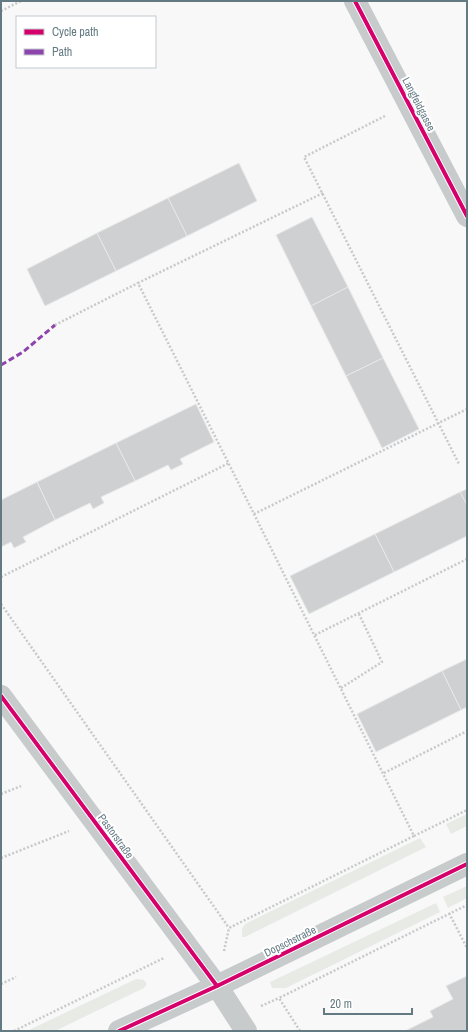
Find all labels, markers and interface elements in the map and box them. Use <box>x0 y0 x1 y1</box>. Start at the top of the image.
legend <box>16 16 156 68</box>
text: Cycle path <box>52 24 99 40</box>
text: Path <box>52 44 72 60</box>
street label: Langfeldgasse <box>399 75 439 133</box>
street label: Pastorstraße <box>95 811 137 861</box>
street label: Dopschstraße <box>262 922 318 960</box>
scale bar <box>324 990 412 1016</box>
text: 20 m <box>330 996 352 1012</box>

